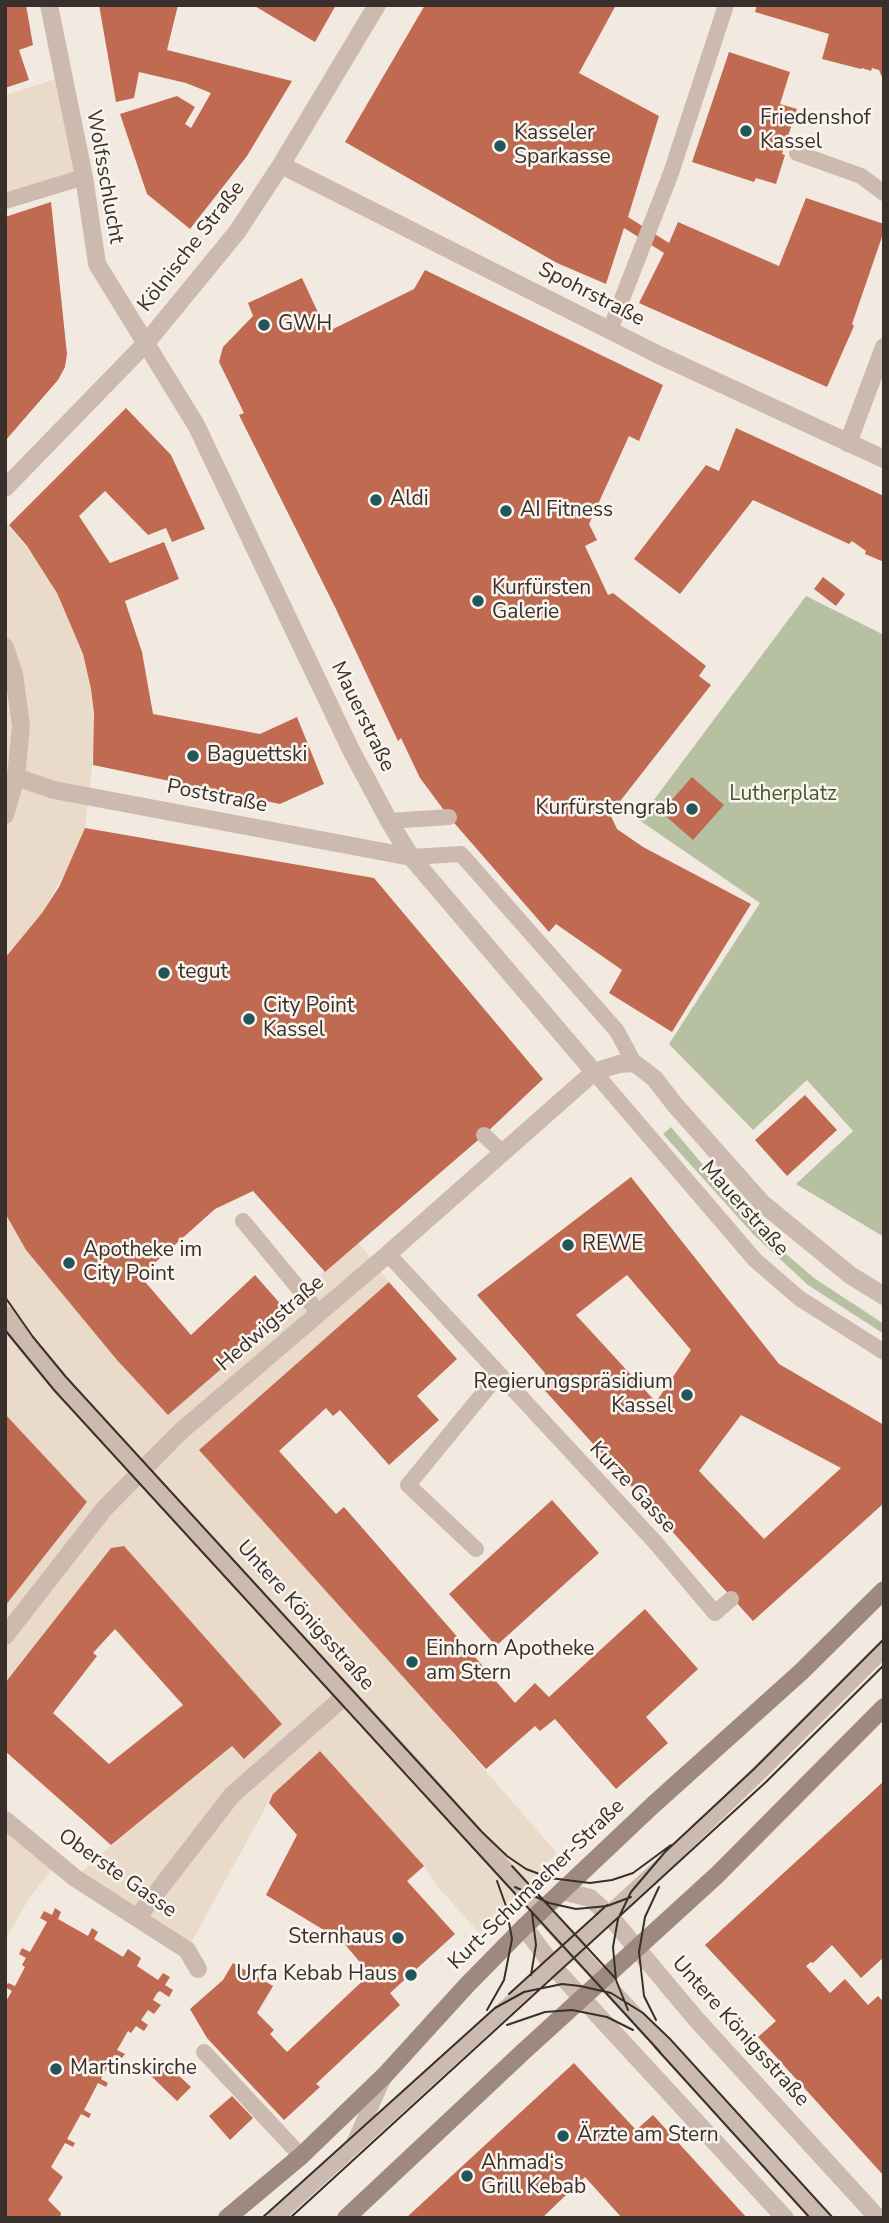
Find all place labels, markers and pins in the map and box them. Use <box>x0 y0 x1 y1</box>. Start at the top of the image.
place label: Friedenshof Kassel <box>760 106 871 156</box>
place label: Kasseler Sparkasse <box>514 121 611 171</box>
marker: Friedenshof Kassel <box>738 123 754 139</box>
marker: Kasseler Sparkasse <box>492 138 508 154</box>
place label: GWH <box>278 312 332 338</box>
marker: GWH <box>256 317 272 333</box>
place label: Aldi <box>390 487 429 513</box>
marker: Aldi <box>368 492 384 508</box>
place label: AI Fitness <box>520 498 613 524</box>
marker: AI Fitness <box>498 503 514 519</box>
place label: Kurfürsten Galerie <box>492 576 591 626</box>
marker: Kurfürsten Galerie <box>470 593 486 609</box>
place label: Baguettski <box>207 743 307 769</box>
marker: Baguettski <box>185 748 201 764</box>
place label: Kurfürstengrab <box>536 796 678 822</box>
marker: Kurfürstengrab <box>684 801 700 817</box>
place label: tegut <box>178 960 228 986</box>
marker: tegut <box>156 965 172 981</box>
place label: City Point Kassel <box>263 994 354 1044</box>
marker: City Point Kassel <box>241 1011 257 1027</box>
place label: REWE <box>582 1232 644 1258</box>
marker: REWE <box>560 1237 576 1253</box>
place label: Apotheke im City Point <box>83 1238 202 1288</box>
marker: Apotheke im City Point <box>61 1255 77 1271</box>
place label: Regierungspräsidium Kassel <box>473 1370 673 1420</box>
marker: Regierungspräsidium Kassel <box>679 1387 695 1403</box>
place label: Einhorn Apotheke am Stern <box>426 1637 594 1687</box>
marker: Einhorn Apotheke am Stern <box>404 1654 420 1670</box>
place label: Sternhaus <box>288 1925 384 1951</box>
marker: Sternhaus <box>390 1930 406 1946</box>
place label: Urfa Kebab Haus <box>236 1962 397 1988</box>
marker: Urfa Kebab Haus <box>403 1967 419 1983</box>
place label: Martinskirche <box>70 2056 197 2082</box>
marker: Martinskirche <box>48 2061 64 2077</box>
place label: Ärzte am Stern <box>577 2123 719 2149</box>
marker: Ärzte am Stern <box>555 2128 571 2144</box>
place label: Ahmad‘s Grill Kebab <box>481 2151 586 2201</box>
marker: Ahmad‘s Grill Kebab <box>459 2168 475 2184</box>

